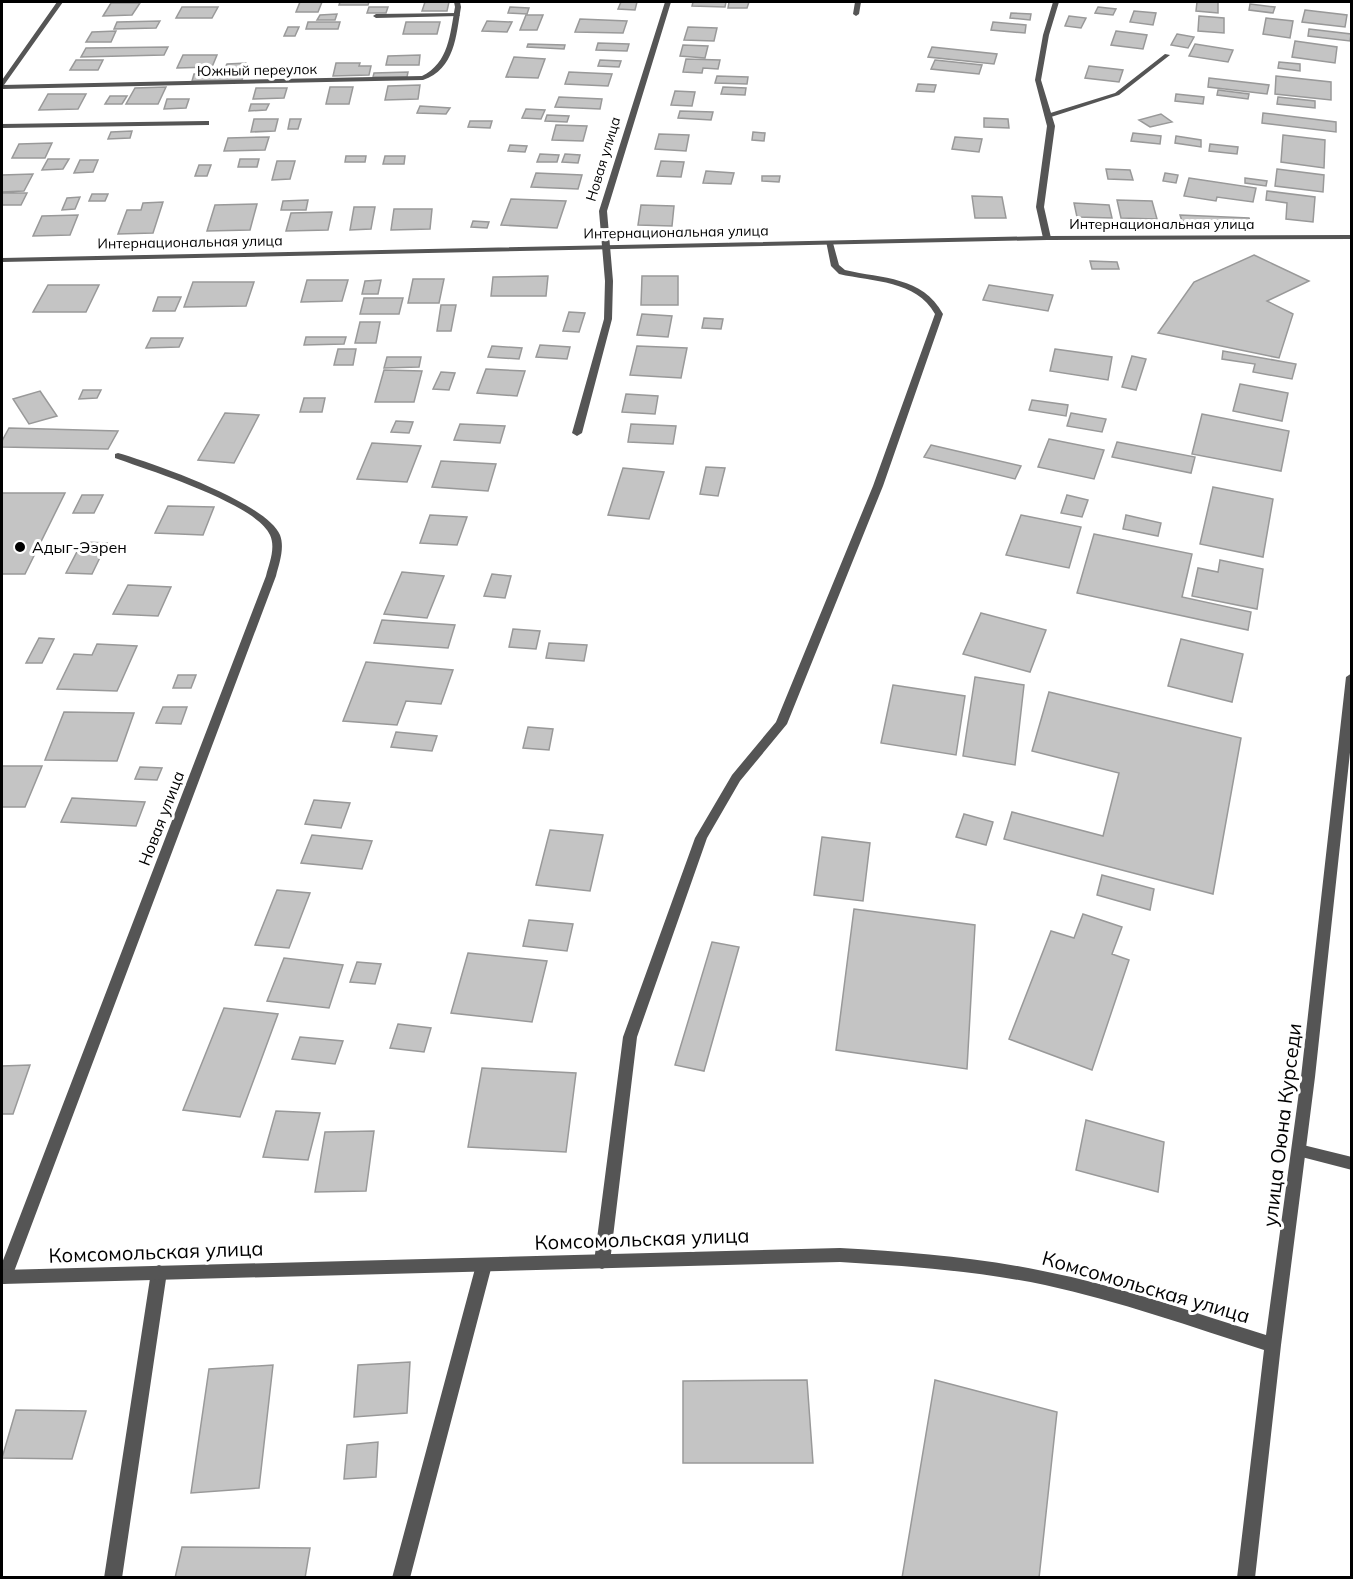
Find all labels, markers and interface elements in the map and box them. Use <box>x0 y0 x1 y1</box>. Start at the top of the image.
street label: Южный переулок <box>197 60 318 80</box>
street label: Новая улица <box>582 115 624 203</box>
street label: Интернациональная улица <box>1069 215 1255 233</box>
street label: Интернациональная улица <box>583 221 769 243</box>
street label: Интернациональная улица <box>97 231 283 253</box>
place label: Адыг-Ээрен <box>32 537 127 557</box>
marker: Адыг-Ээрен <box>13 540 27 554</box>
street label: Новая улица <box>134 768 188 868</box>
street label: улица Оюна Курседи <box>1257 1022 1306 1228</box>
street label: Комсомольская улица <box>534 1222 750 1255</box>
street label: Комсомольская улица <box>48 1235 264 1268</box>
street label: Комсомольская улица <box>1039 1245 1253 1328</box>

